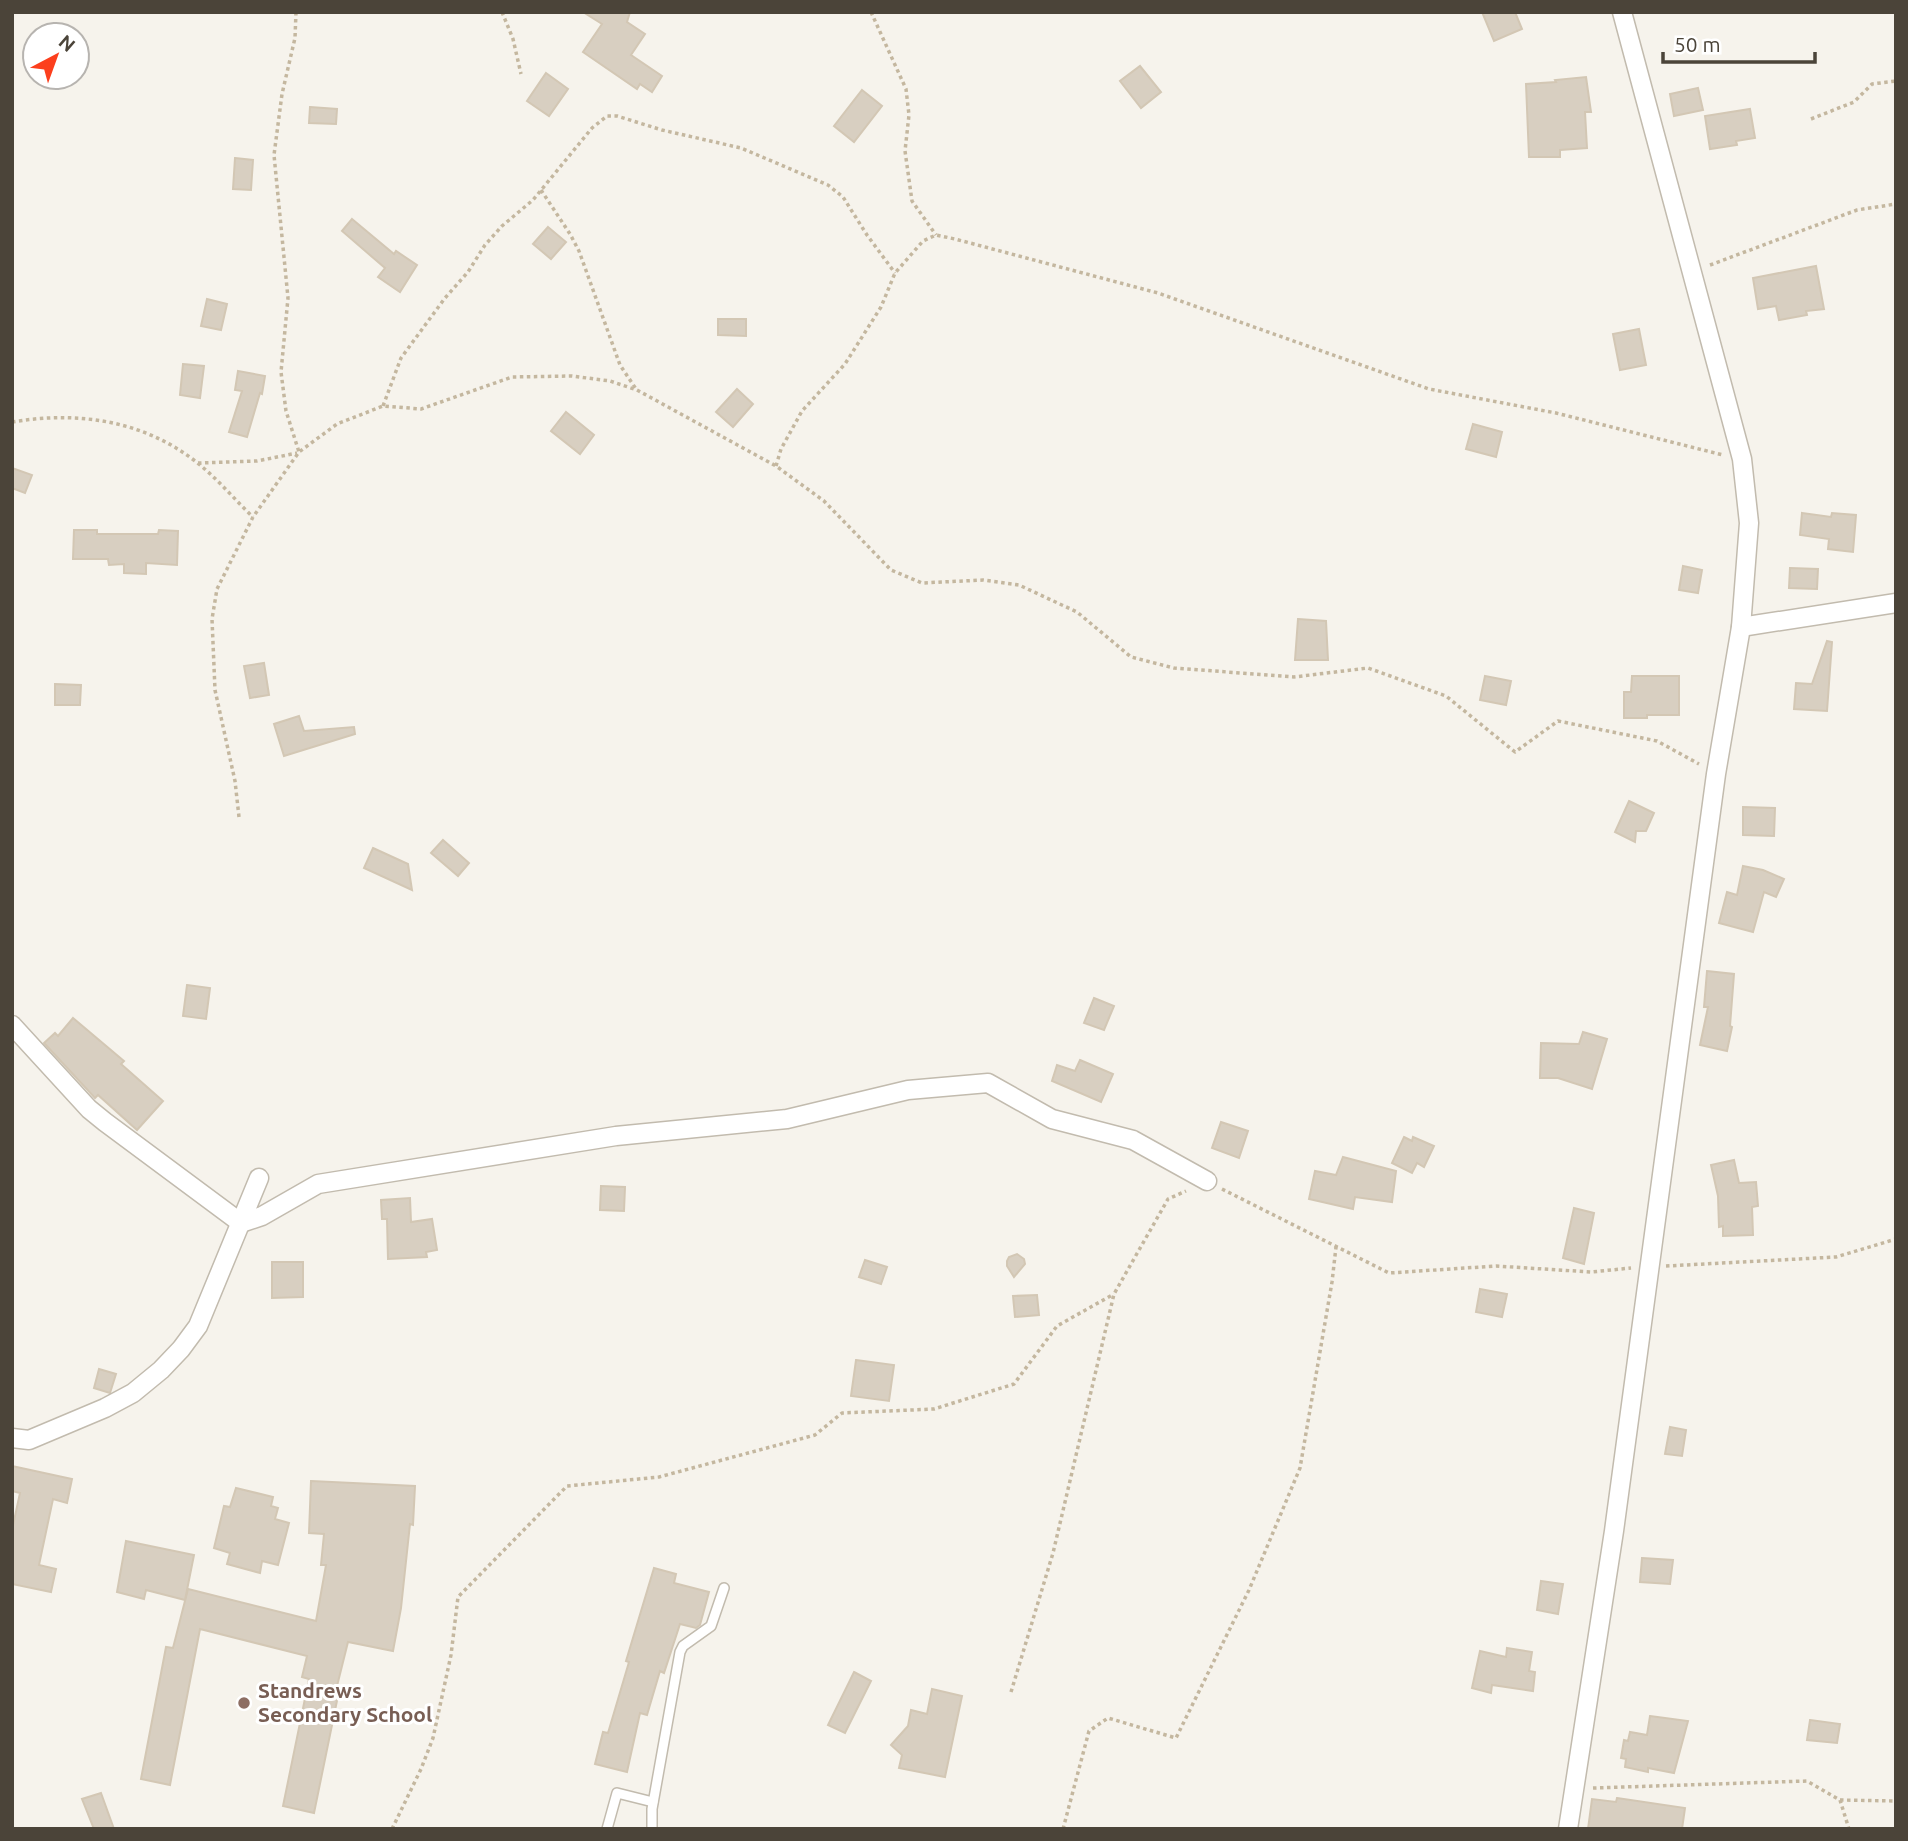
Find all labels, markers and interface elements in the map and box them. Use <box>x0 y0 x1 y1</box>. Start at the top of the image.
north arrow <box>21 21 91 91</box>
scale bar <box>1663 21 1815 65</box>
text: N <box>55 30 80 56</box>
text: 50 m <box>1674 32 1721 56</box>
place label: Standrews Secondary School <box>258 1678 432 1726</box>
marker: Standrews Secondary School <box>236 1695 252 1711</box>

